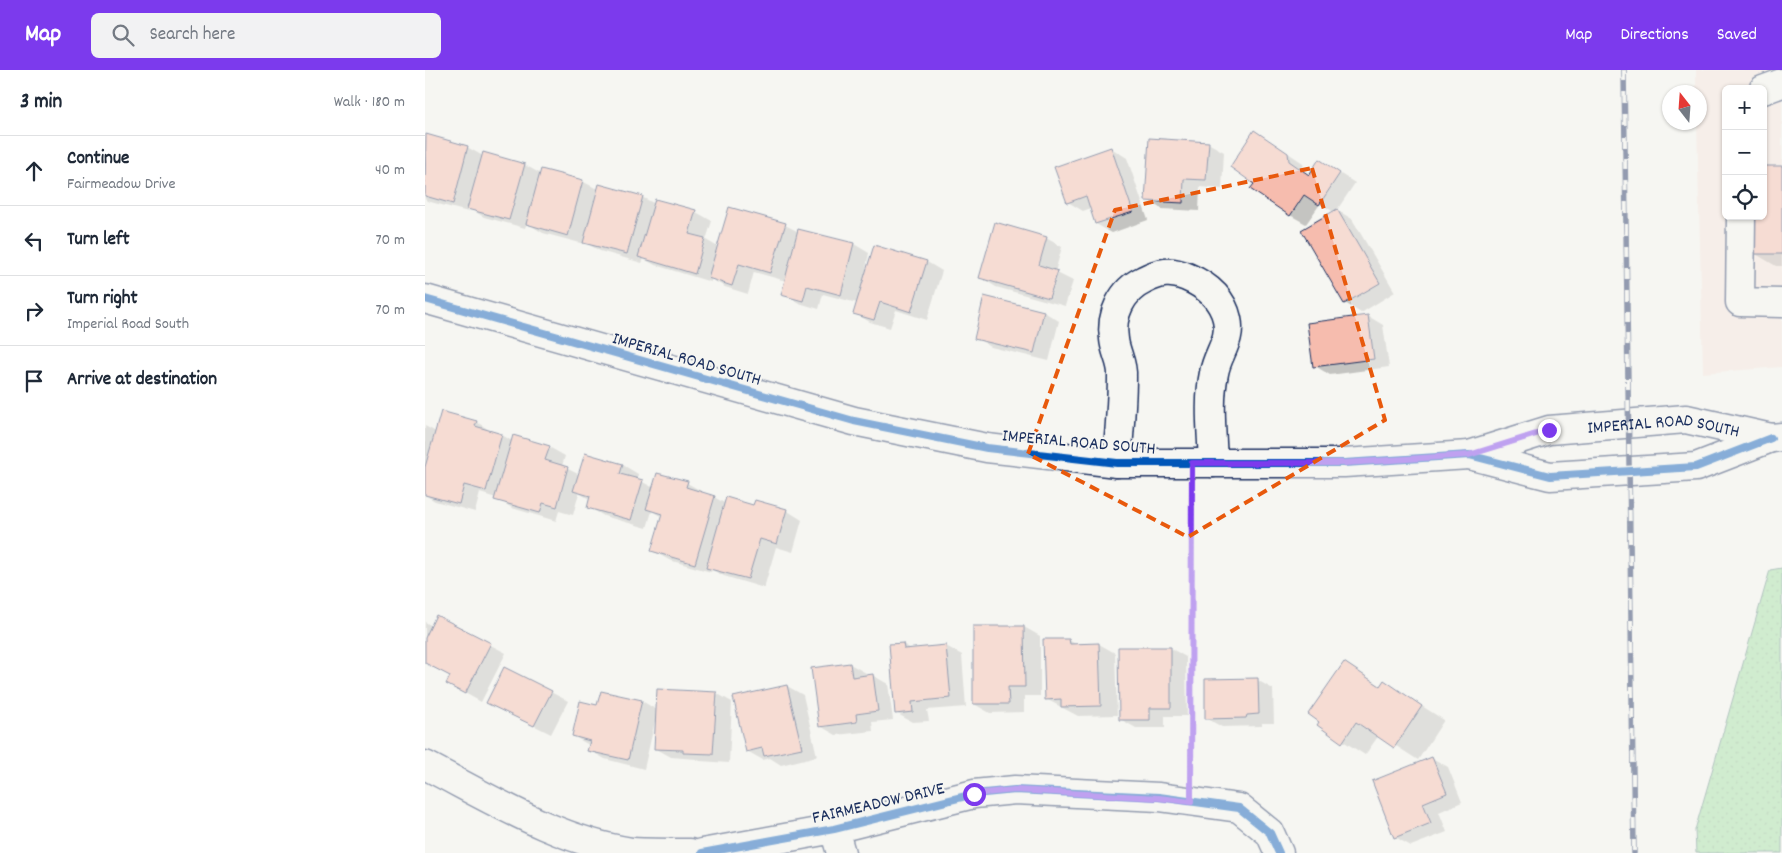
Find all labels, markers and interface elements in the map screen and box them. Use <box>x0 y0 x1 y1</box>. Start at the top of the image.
search box <box>91 13 441 58</box>
text: Map <box>25 18 61 52</box>
icon: search <box>109 21 137 49</box>
text: Search here <box>149 22 235 49</box>
text: Map <box>1565 23 1592 48</box>
text: Directions <box>1620 23 1689 48</box>
text: Saved <box>1717 23 1757 48</box>
north arrow <box>1662 85 1707 130</box>
map controls <box>1722 85 1767 220</box>
button: + <box>1722 85 1767 130</box>
text: 3 min <box>20 88 62 118</box>
text: Walk · 180 m <box>334 91 405 114</box>
button: − <box>1722 130 1767 175</box>
text: Continue <box>67 146 129 173</box>
icon: ahead <box>20 157 48 185</box>
text: 40 m <box>375 159 405 182</box>
text: Fairmeadow Drive <box>67 173 175 196</box>
button: locate <box>1722 175 1767 220</box>
icon: left <box>20 227 48 255</box>
text: Turn left <box>67 227 130 254</box>
text: 70 m <box>375 229 405 252</box>
text: Turn right <box>67 286 138 313</box>
icon: right <box>20 297 48 325</box>
text: 70 m <box>375 299 405 322</box>
text: Imperial Road South <box>67 313 189 336</box>
street label: IMPERIAL ROAD SOUTH <box>609 327 764 394</box>
icon: arrive <box>20 367 48 395</box>
text: Arrive at destination <box>67 367 217 394</box>
street label: IMPERIAL ROAD SOUTH <box>1586 409 1742 446</box>
route end <box>1538 419 1561 442</box>
street label: IMPERIAL ROAD SOUTH <box>1001 424 1156 463</box>
street label: FAIRMEADOW DRIVE <box>810 777 947 832</box>
route start <box>963 783 986 806</box>

